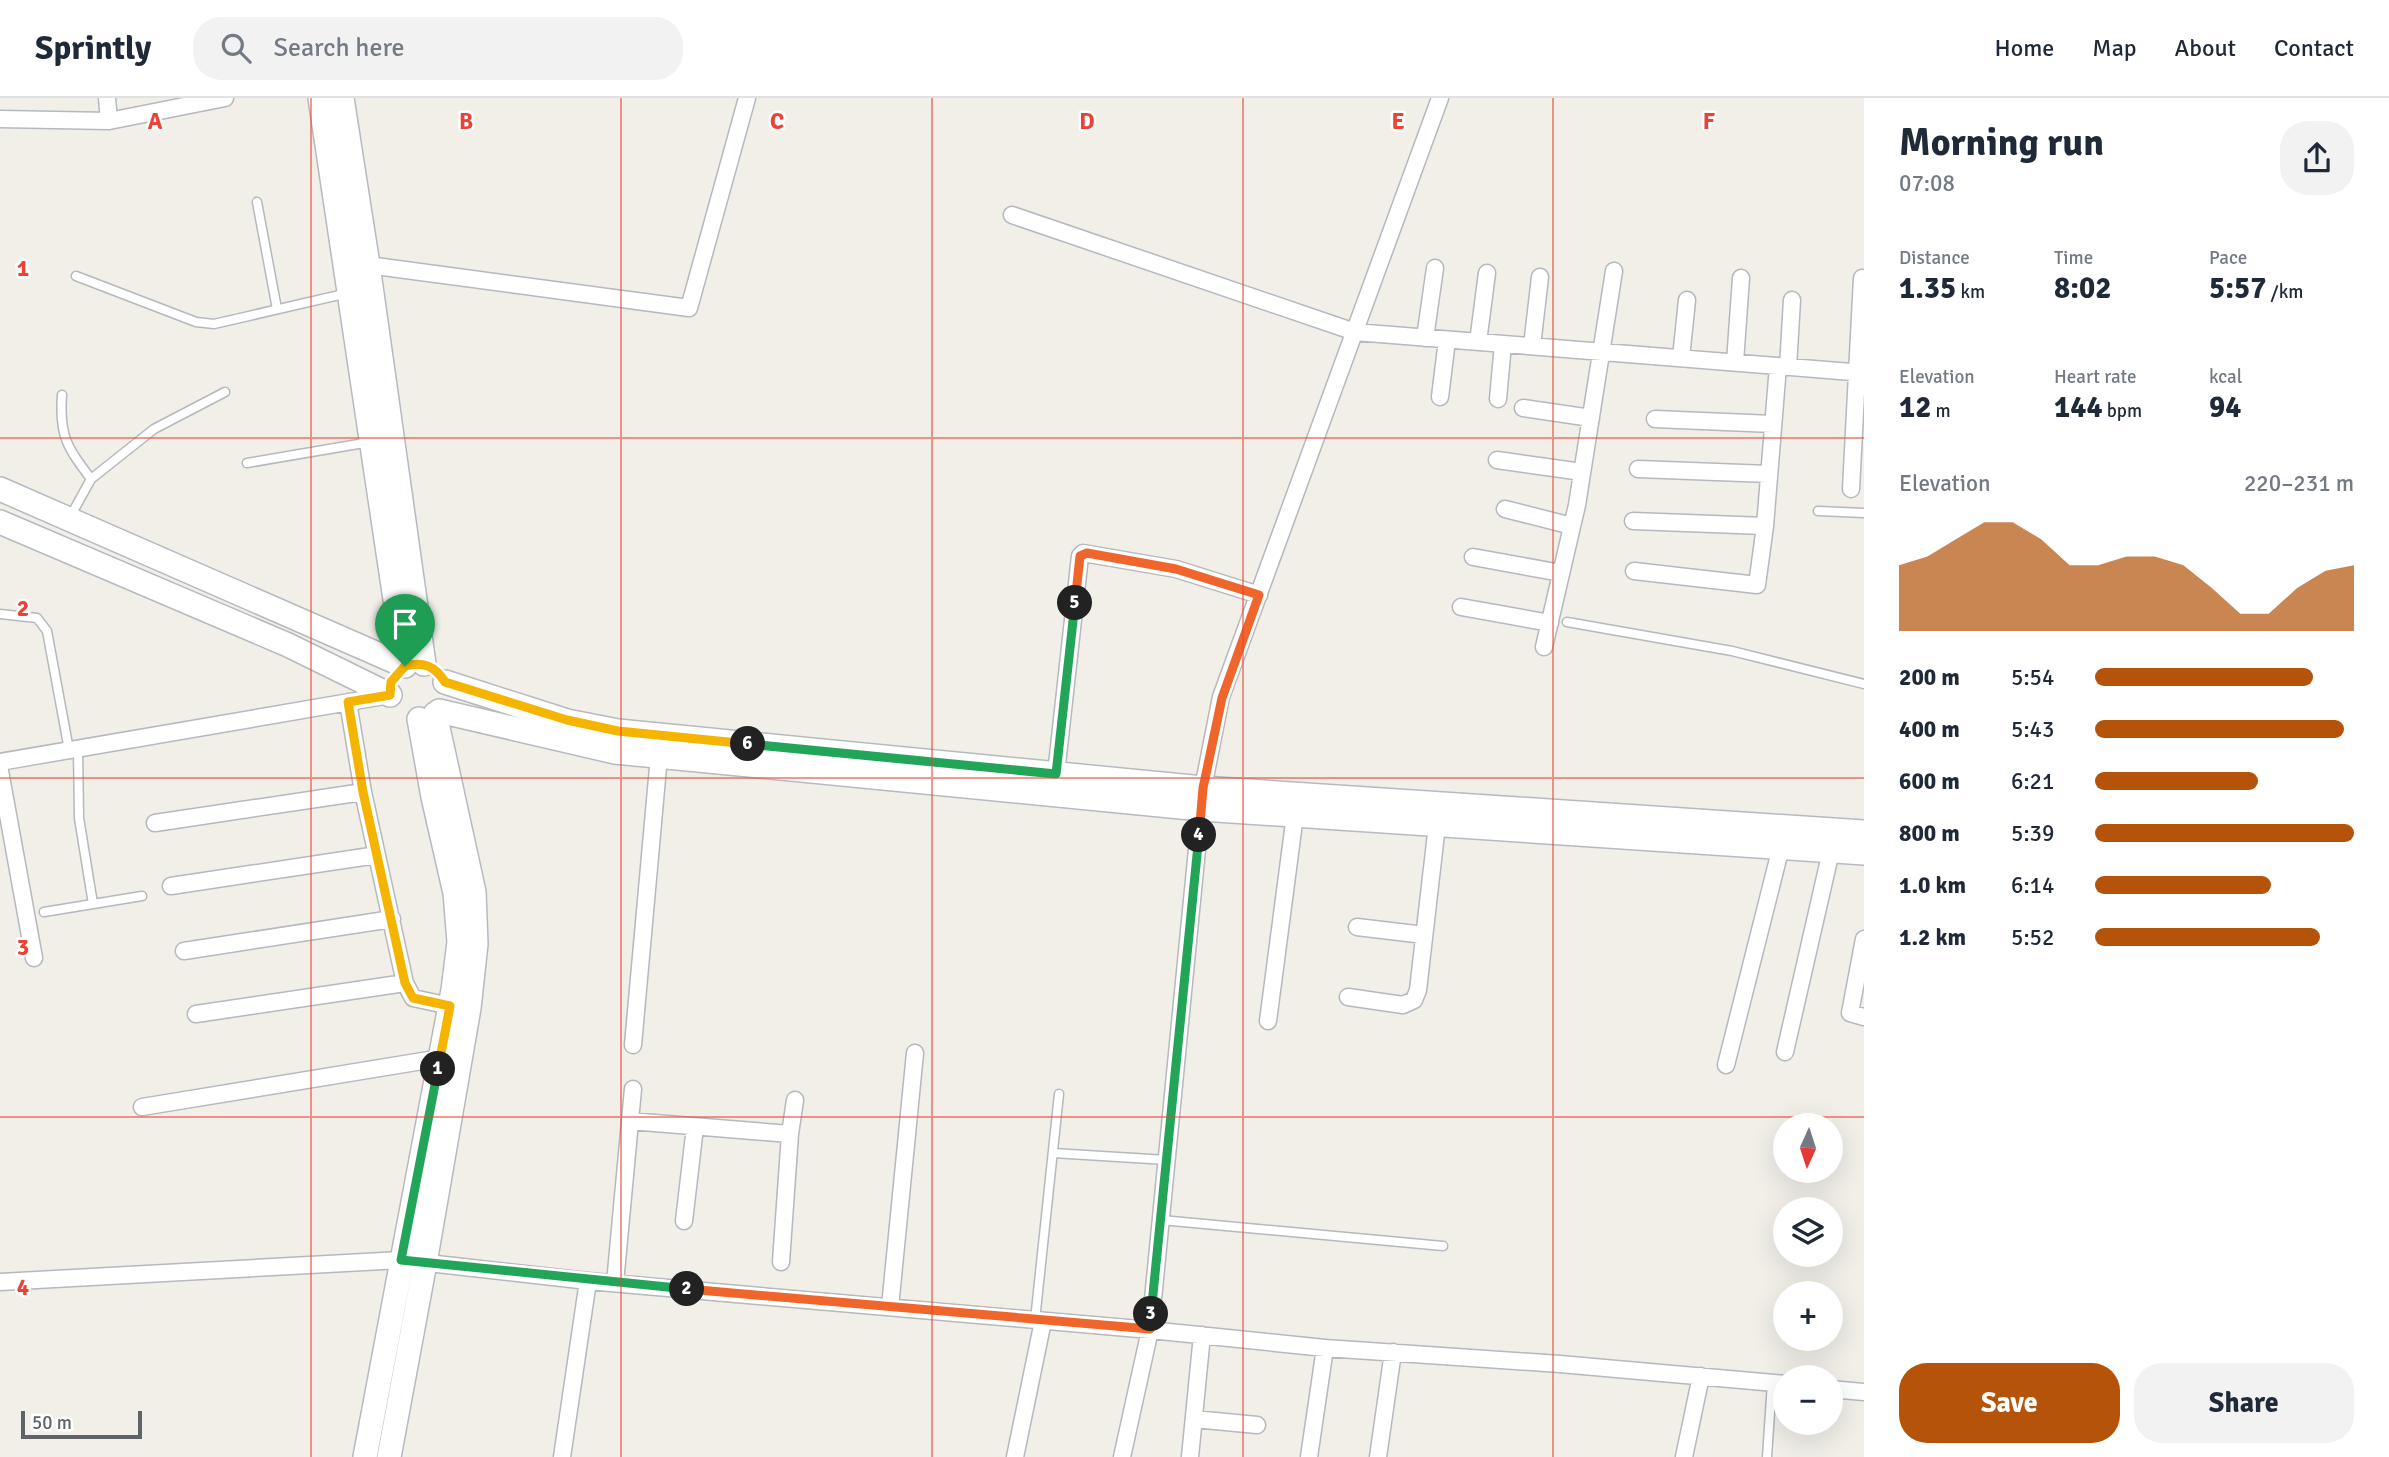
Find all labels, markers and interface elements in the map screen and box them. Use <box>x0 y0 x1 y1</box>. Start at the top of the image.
search box <box>193 17 683 80</box>
text: Sprintly <box>35 28 151 69</box>
icon: search <box>217 29 255 67</box>
text: Search here <box>273 32 405 64</box>
text: Home <box>1994 33 2054 63</box>
text: Map <box>2092 33 2137 63</box>
text: About <box>2175 33 2236 63</box>
text: Contact <box>2274 33 2354 63</box>
text: A <box>148 107 163 136</box>
text: B <box>459 107 473 136</box>
text: C <box>770 107 784 136</box>
text: D <box>1079 107 1095 136</box>
text: E <box>1391 107 1405 136</box>
text: F <box>1703 107 1715 136</box>
text: Morning run <box>1899 119 2104 166</box>
button: share <box>2280 121 2354 195</box>
text: 07:08 <box>1899 169 1955 198</box>
text: Distance <box>1899 246 1970 270</box>
text: Time <box>2054 246 2093 270</box>
text: Pace <box>2209 246 2247 270</box>
text: 1 <box>17 254 29 283</box>
text: 1.35 <box>1899 270 1956 307</box>
text: 8:02 <box>2054 270 2111 307</box>
text: 5:57 <box>2209 270 2266 307</box>
text: km <box>1956 280 1985 304</box>
text: /km <box>2266 280 2303 304</box>
text: Elevation <box>1899 365 1975 389</box>
text: Heart rate <box>2054 365 2136 389</box>
text: kcal <box>2209 365 2242 389</box>
text: 12 <box>1899 389 1931 426</box>
text: 144 <box>2054 389 2103 426</box>
text: 94 <box>2209 389 2241 426</box>
text: m <box>1931 399 1951 423</box>
text: bpm <box>2103 399 2142 423</box>
text: Elevation <box>1899 469 1991 498</box>
text: 220–231 m <box>2244 469 2354 498</box>
pin: 5 <box>1058 586 1092 620</box>
text: 5 <box>1069 590 1080 614</box>
text: 2 <box>17 594 29 623</box>
pin <box>375 594 435 666</box>
icon: arrive <box>386 605 424 643</box>
text: 200 m <box>1899 663 1960 692</box>
text: 5:54 <box>2011 663 2054 692</box>
text: 400 m <box>1899 715 1960 744</box>
text: 5:43 <box>2011 715 2054 744</box>
pin: 6 <box>730 726 766 762</box>
text: 6 <box>742 731 753 755</box>
text: 600 m <box>1899 767 1960 796</box>
text: 6:21 <box>2011 767 2054 796</box>
pin: 4 <box>1182 818 1216 852</box>
text: 800 m <box>1899 819 1960 848</box>
text: 5:39 <box>2011 819 2054 848</box>
text: 4 <box>1193 822 1204 846</box>
text: 1.0 km <box>1899 871 1966 900</box>
text: 6:14 <box>2011 871 2054 900</box>
text: 1.2 km <box>1899 923 1966 952</box>
text: 5:52 <box>2011 923 2054 952</box>
text: 3 <box>17 933 29 962</box>
pin: 1 <box>420 1052 456 1086</box>
text: 1 <box>432 1056 443 1080</box>
north arrow <box>1773 1113 1843 1183</box>
map controls <box>1773 1113 1843 1435</box>
button: layers <box>1773 1197 1843 1267</box>
pin: 2 <box>670 1272 704 1306</box>
text: 4 <box>17 1273 29 1302</box>
text: 2 <box>681 1276 692 1300</box>
button: + <box>1773 1281 1843 1351</box>
pin: 3 <box>1134 1296 1168 1332</box>
text: 3 <box>1145 1301 1156 1325</box>
button: Save <box>1899 1363 2120 1443</box>
button: Share <box>2134 1363 2354 1443</box>
button: − <box>1773 1365 1843 1435</box>
scale bar <box>21 1408 142 1440</box>
text: 50 m <box>32 1411 72 1435</box>

